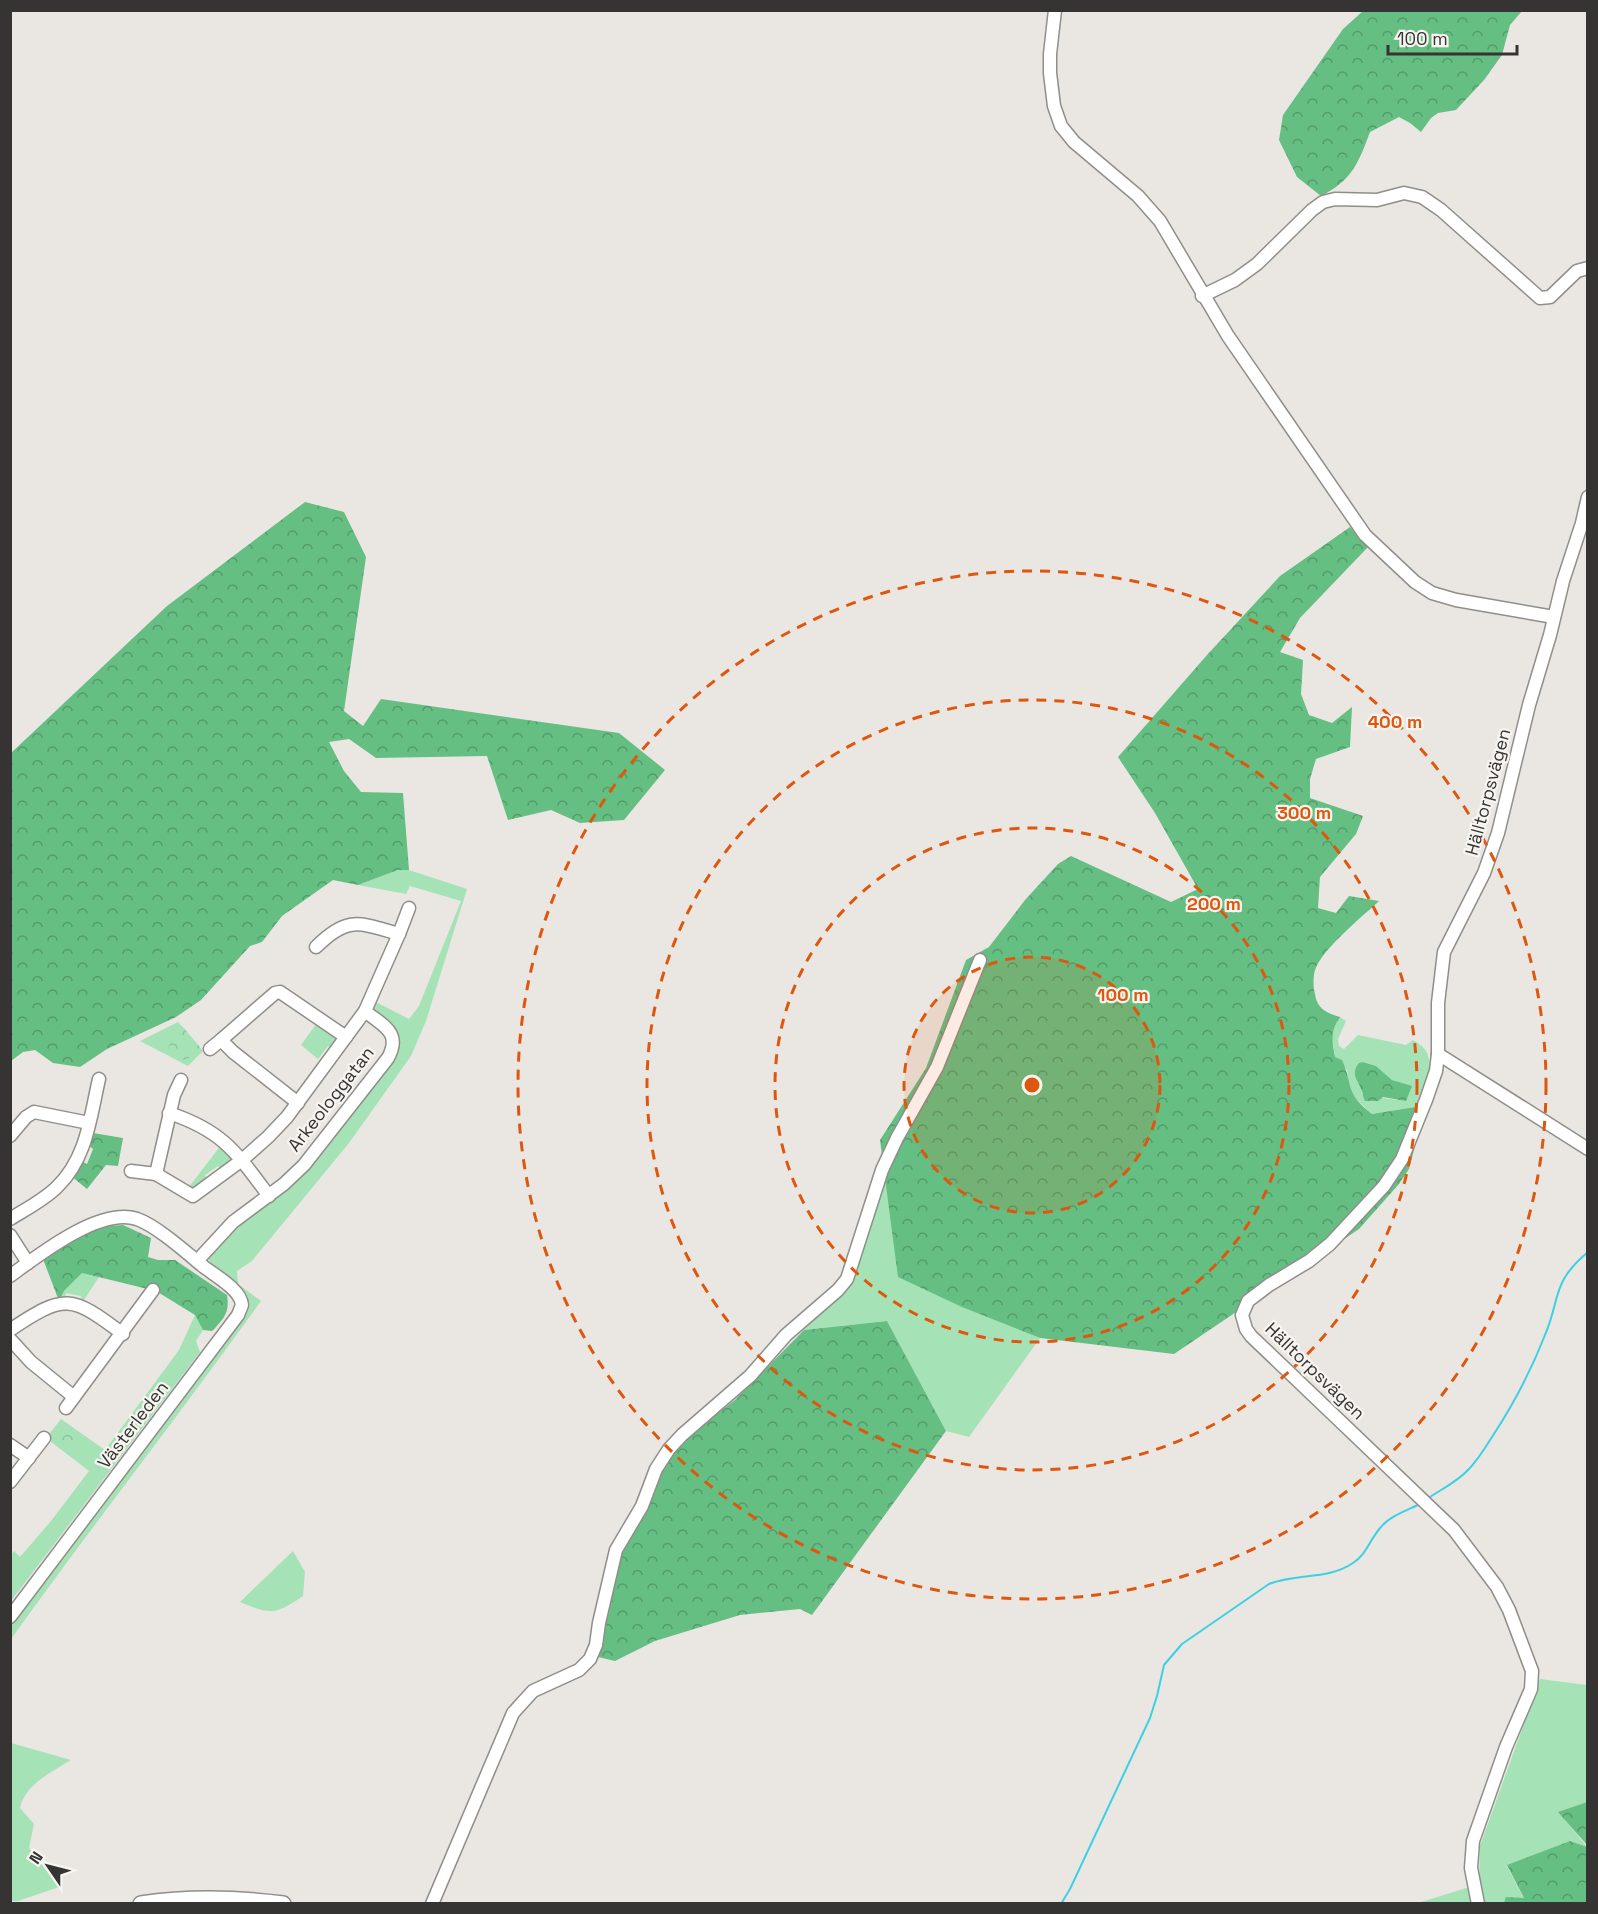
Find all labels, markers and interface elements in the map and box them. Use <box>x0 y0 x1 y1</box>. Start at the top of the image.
scale bar <box>1388 18 1517 56</box>
text: 100 m <box>1397 27 1448 50</box>
text: 400 m <box>1368 710 1422 733</box>
street label: Hälltorpsvägen <box>1460 726 1515 858</box>
text: 300 m <box>1277 801 1331 824</box>
text: 200 m <box>1187 892 1241 915</box>
text: 100 m <box>1097 983 1149 1006</box>
street label: Arkeologgatan <box>282 1042 379 1156</box>
centre of rings <box>1022 1075 1042 1095</box>
street label: Hälltorpsvägen <box>1260 1317 1370 1424</box>
street label: Västerleden <box>92 1376 173 1473</box>
north arrow <box>18 1836 78 1896</box>
text: N <box>24 1847 48 1868</box>

